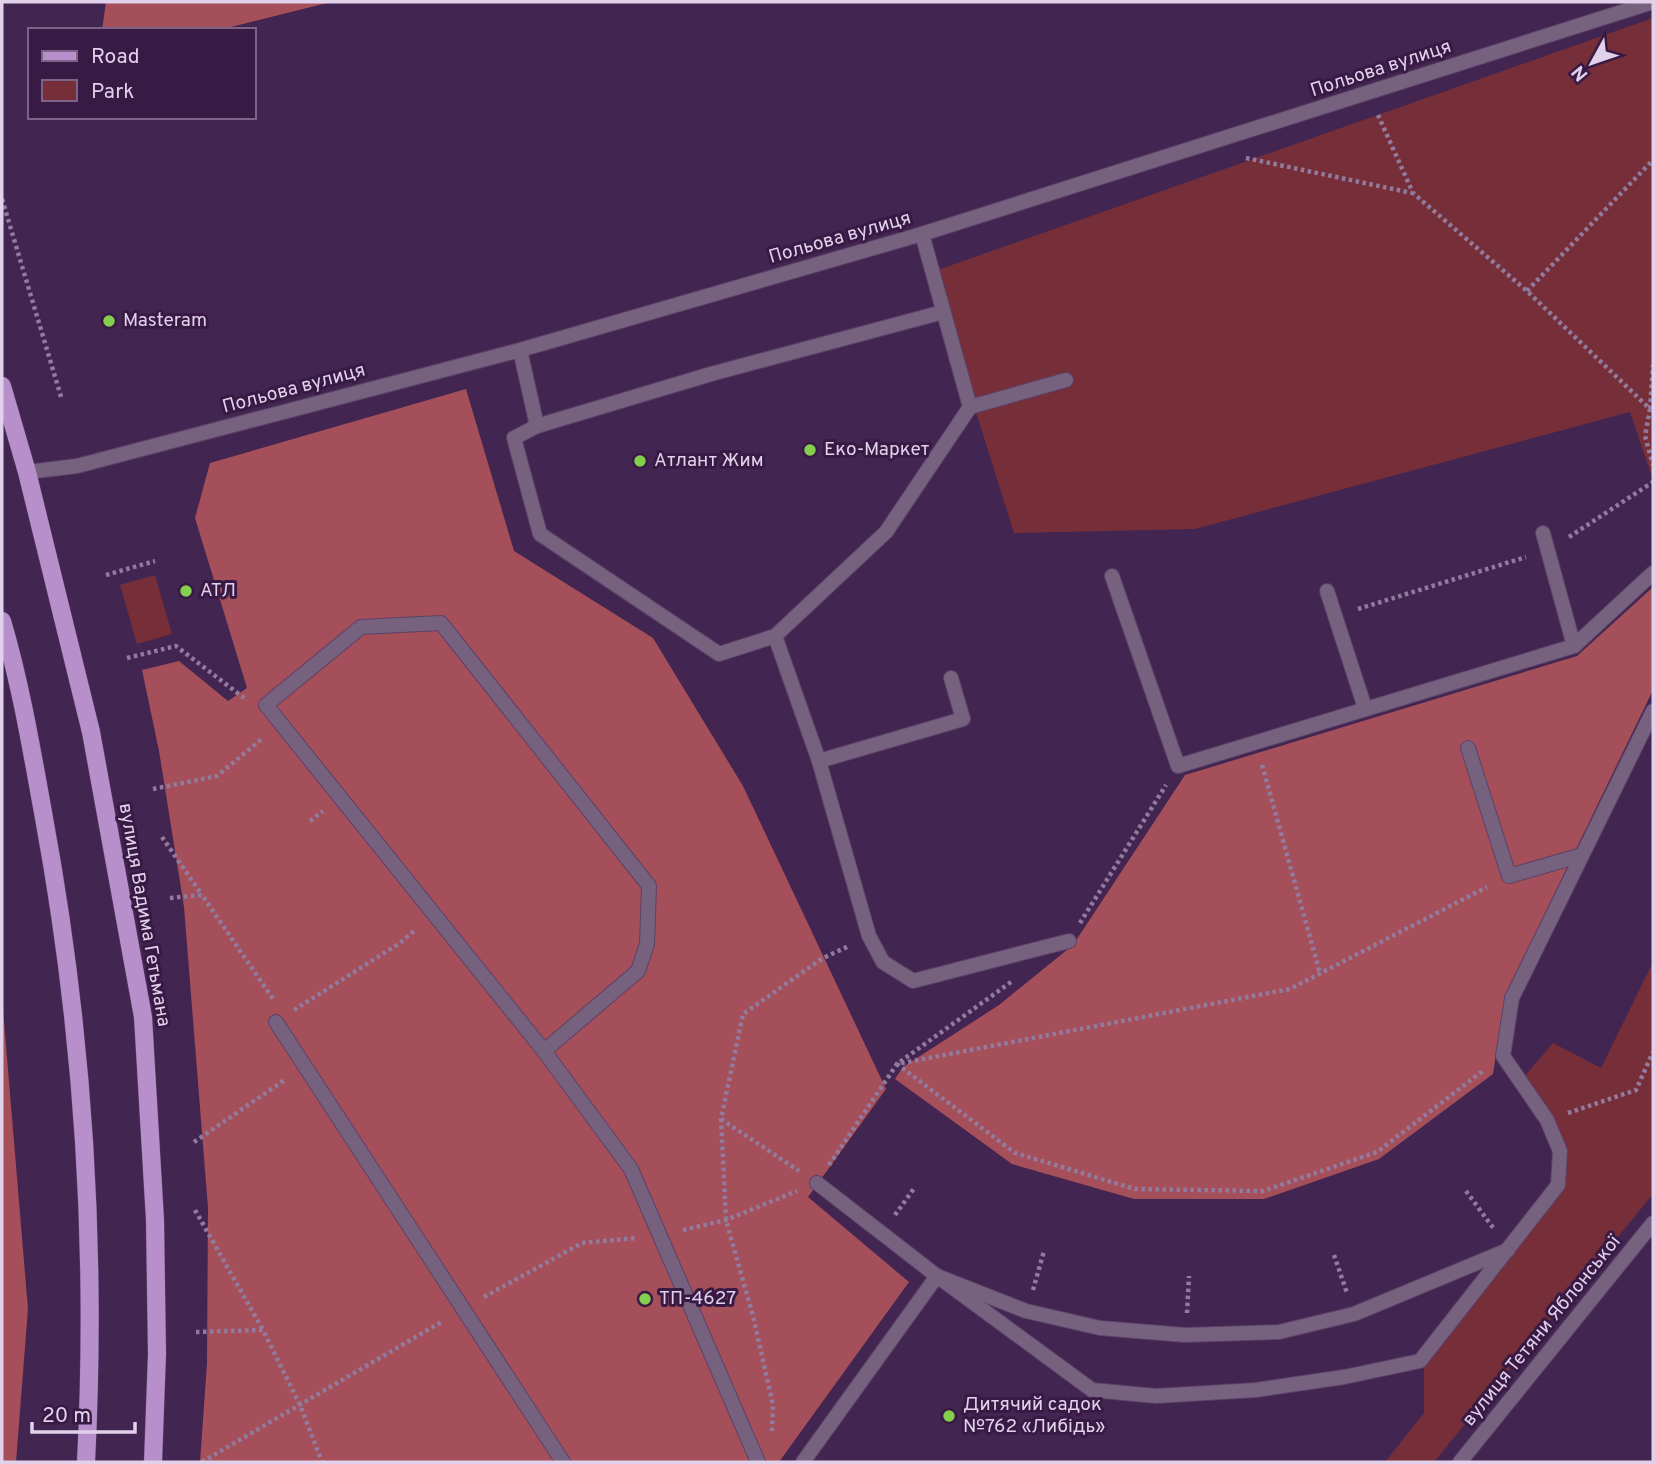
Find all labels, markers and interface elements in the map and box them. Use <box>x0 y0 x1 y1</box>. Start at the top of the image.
legend <box>28 28 256 119</box>
north arrow <box>1557 28 1627 98</box>
street label: Польова вулиця <box>1307 35 1455 103</box>
text: Road <box>91 44 140 71</box>
text: N <box>1567 60 1594 86</box>
text: Park <box>91 79 134 106</box>
street label: Польова вулиця <box>766 206 914 270</box>
place label: Masteram <box>123 309 207 333</box>
marker: Masteram <box>101 313 117 329</box>
street label: Польова вулиця <box>220 358 368 420</box>
place label: Еко-Маркет <box>824 438 930 462</box>
marker: Еко-Маркет <box>802 442 818 458</box>
place label: Атлант Жим <box>654 449 764 473</box>
marker: Атлант Жим <box>632 453 648 469</box>
place label: АТЛ <box>200 579 236 603</box>
marker: АТЛ <box>178 583 194 599</box>
street label: вулиця Вадима Гетьмана <box>113 801 175 1029</box>
street label: вулиця Тетяни Яблонської <box>1458 1230 1627 1431</box>
place label: ТП-4627 <box>659 1287 736 1311</box>
marker: ТП-4627 <box>637 1291 653 1307</box>
scale bar <box>32 1390 135 1434</box>
place label: Дитячий садок №762 «Либідь» <box>963 1393 1106 1439</box>
text: 20 m <box>42 1403 91 1430</box>
marker: Дитячий садок №762 «Либідь» <box>941 1408 957 1424</box>

